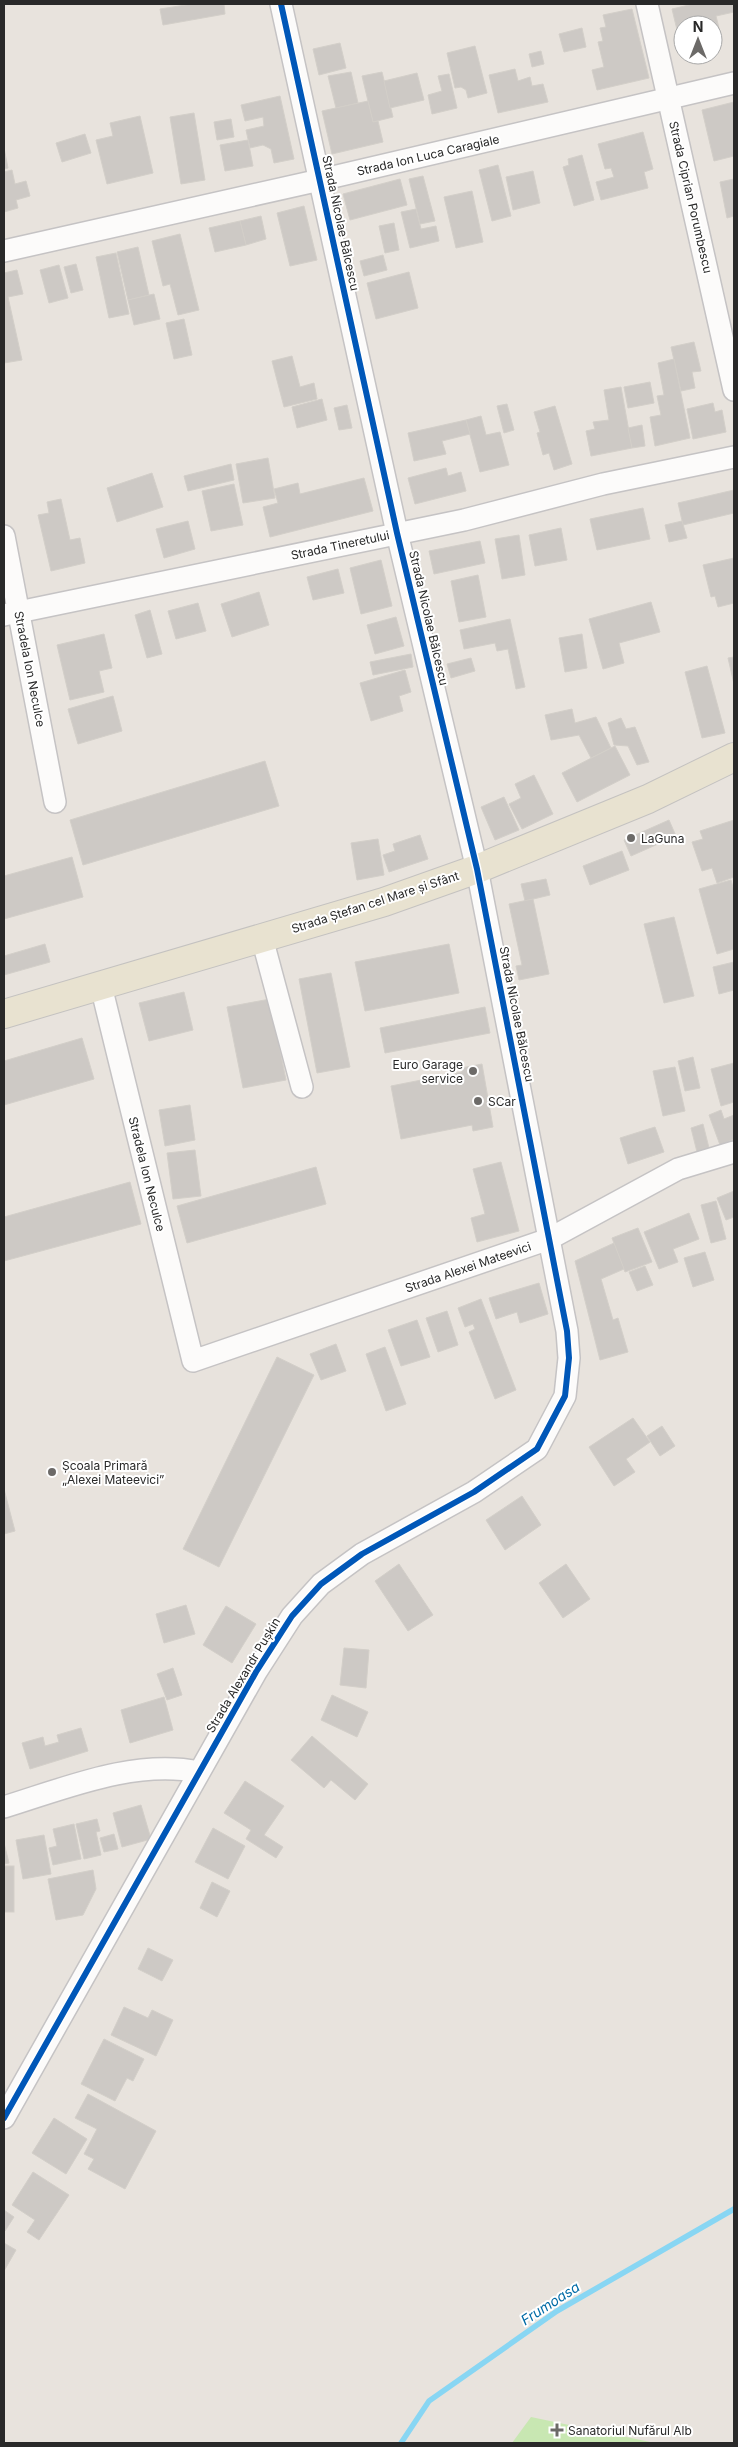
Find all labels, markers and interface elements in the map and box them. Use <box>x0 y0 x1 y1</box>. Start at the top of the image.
north arrow <box>673 15 723 65</box>
text: N <box>693 18 703 35</box>
street label: Strada Ciprian Porumbescu <box>666 119 716 275</box>
street label: Strada Ion Luca Caragiale <box>355 131 501 179</box>
street label: Strada Nicolae Bălcescu <box>319 154 363 292</box>
street label: Strada Tineretului <box>289 527 391 563</box>
street label: Strada Nicolae Bălcescu <box>406 549 452 687</box>
street label: Stradela Ion Neculce <box>11 610 49 728</box>
place label: LaGuna <box>641 831 684 846</box>
marker: LaGuna <box>625 832 637 844</box>
street label: Strada Ștefan cel Mare și Sfânt <box>289 868 461 936</box>
street label: Strada Nicolae Bălcescu <box>496 945 538 1083</box>
place label: Euro Garage service <box>393 1057 463 1086</box>
marker: Euro Garage service <box>467 1065 479 1077</box>
place label: SCar <box>488 1094 516 1109</box>
marker: SCar <box>472 1095 484 1107</box>
street label: Stradela Ion Neculce <box>125 1115 169 1233</box>
street label: Strada Alexei Mateevici <box>403 1238 533 1296</box>
place label: Școala Primară „Alexei Mateevici” <box>62 1458 164 1487</box>
marker: Școala Primară „Alexei Mateevici” <box>46 1466 58 1478</box>
street label: Strada Alexandr Pușkin <box>203 1615 283 1735</box>
water label: Frumoasa <box>517 2278 583 2328</box>
marker: Sanatoriul Nufărul Alb <box>550 2423 564 2437</box>
place label: Sanatoriul Nufărul Alb <box>568 2423 692 2438</box>

